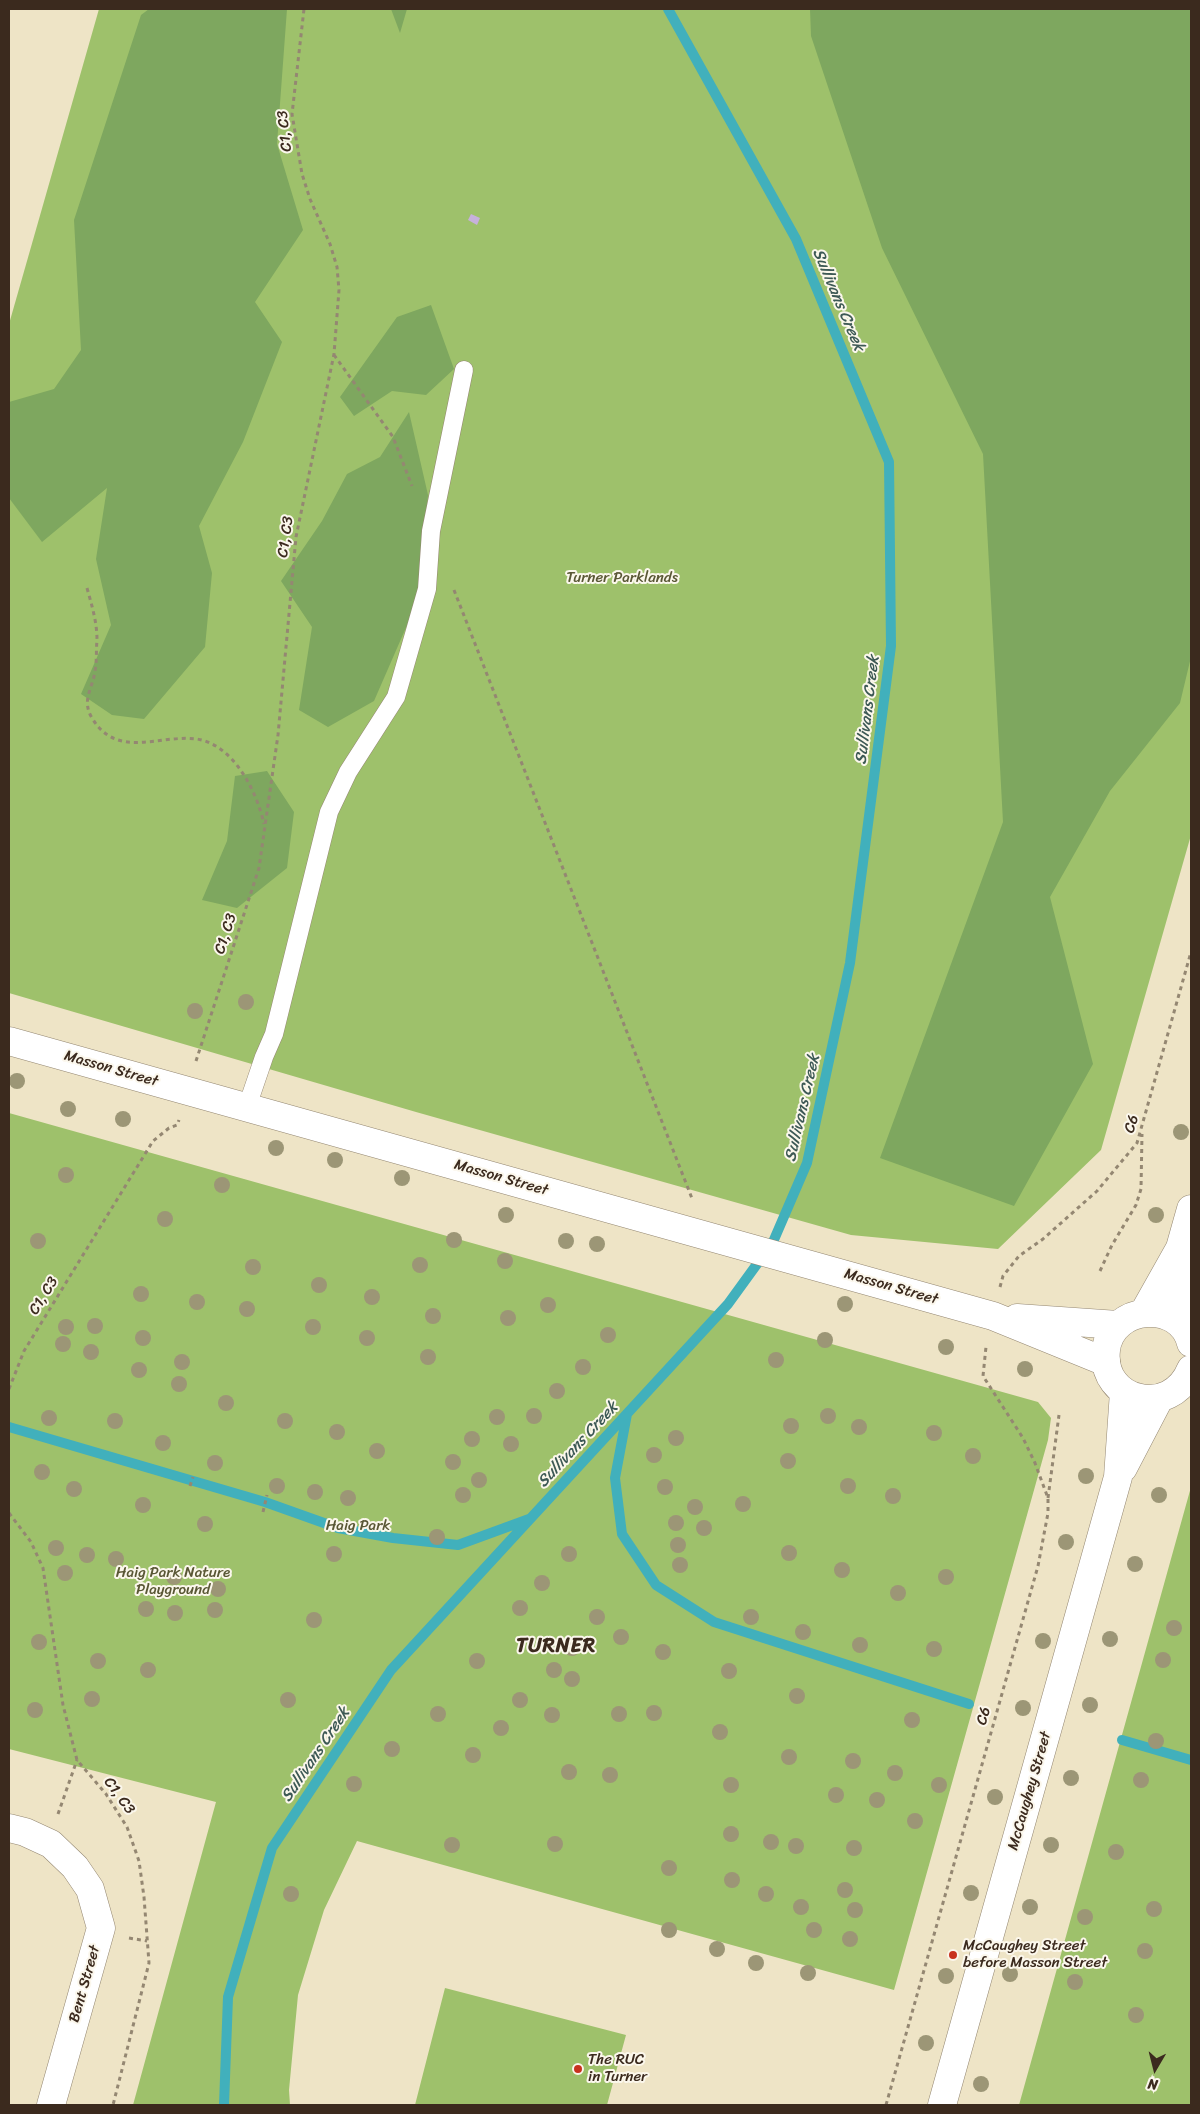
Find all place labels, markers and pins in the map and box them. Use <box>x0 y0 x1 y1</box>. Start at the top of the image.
place label: McCaughey Street before Masson Street <box>963 1937 1107 1972</box>
marker: McCaughey Street before Masson Street <box>947 1949 959 1961</box>
place label: The RUC in Turner <box>588 2051 647 2086</box>
marker: The RUC in Turner <box>572 2063 584 2075</box>

